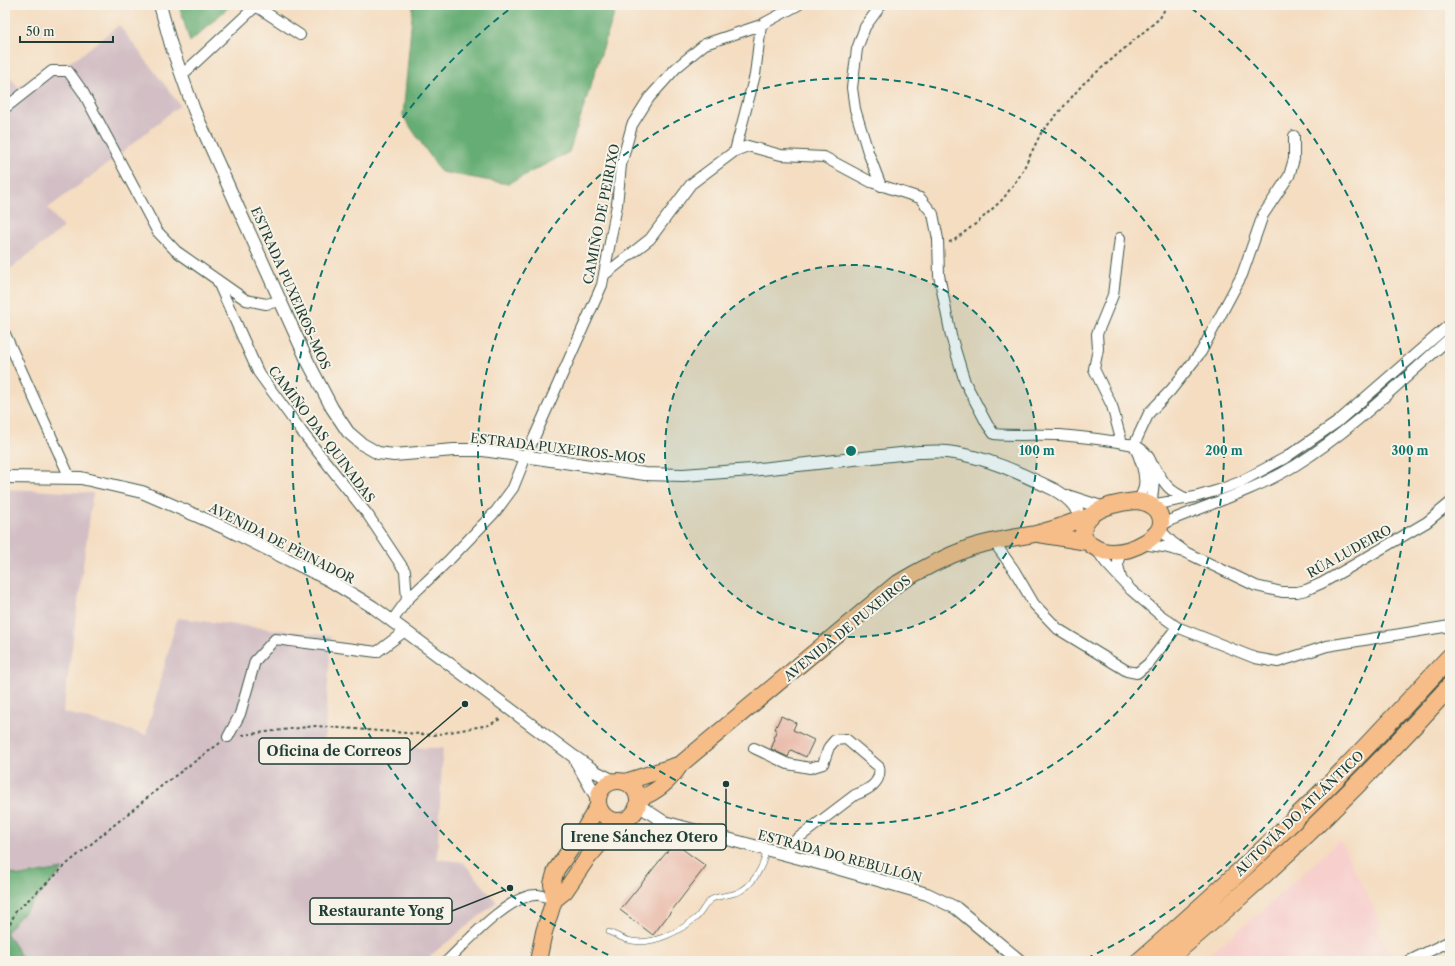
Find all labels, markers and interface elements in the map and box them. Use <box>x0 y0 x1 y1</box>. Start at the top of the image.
scale bar <box>20 18 113 44</box>
text: 50 m <box>26 24 55 39</box>
street label: CAMIÑO DE PEIRIXO <box>580 142 623 286</box>
street label: ESTRADA PUXEIROS-MOS <box>248 204 334 372</box>
street label: CAMIÑO DAS QUINADAS <box>265 362 379 506</box>
street label: ESTRADA PUXEIROS-MOS <box>469 429 647 467</box>
text: 100 m <box>1019 443 1055 458</box>
text: 200 m <box>1205 443 1243 458</box>
text: 300 m <box>1391 443 1429 458</box>
centre of rings <box>844 444 858 458</box>
street label: AVENIDA DE PEINADOR <box>206 499 359 587</box>
street label: RÚA LUDEIRO <box>1304 521 1394 581</box>
street label: AVENIDA DE PUXEIROS <box>779 572 914 685</box>
callout: Oficina de Correos <box>259 738 410 764</box>
text: Oficina de Correos <box>267 742 401 760</box>
street label: AUTOVÍA DO ATLÁNTICO <box>1230 747 1367 880</box>
callout: Irene Sánchez Otero <box>562 824 726 850</box>
street label: ESTRADA DO REBULLÓN <box>756 826 924 886</box>
text: Irene Sánchez Otero <box>570 828 718 846</box>
callout: Restaurante Yong <box>310 898 452 924</box>
text: Restaurante Yong <box>318 902 445 920</box>

